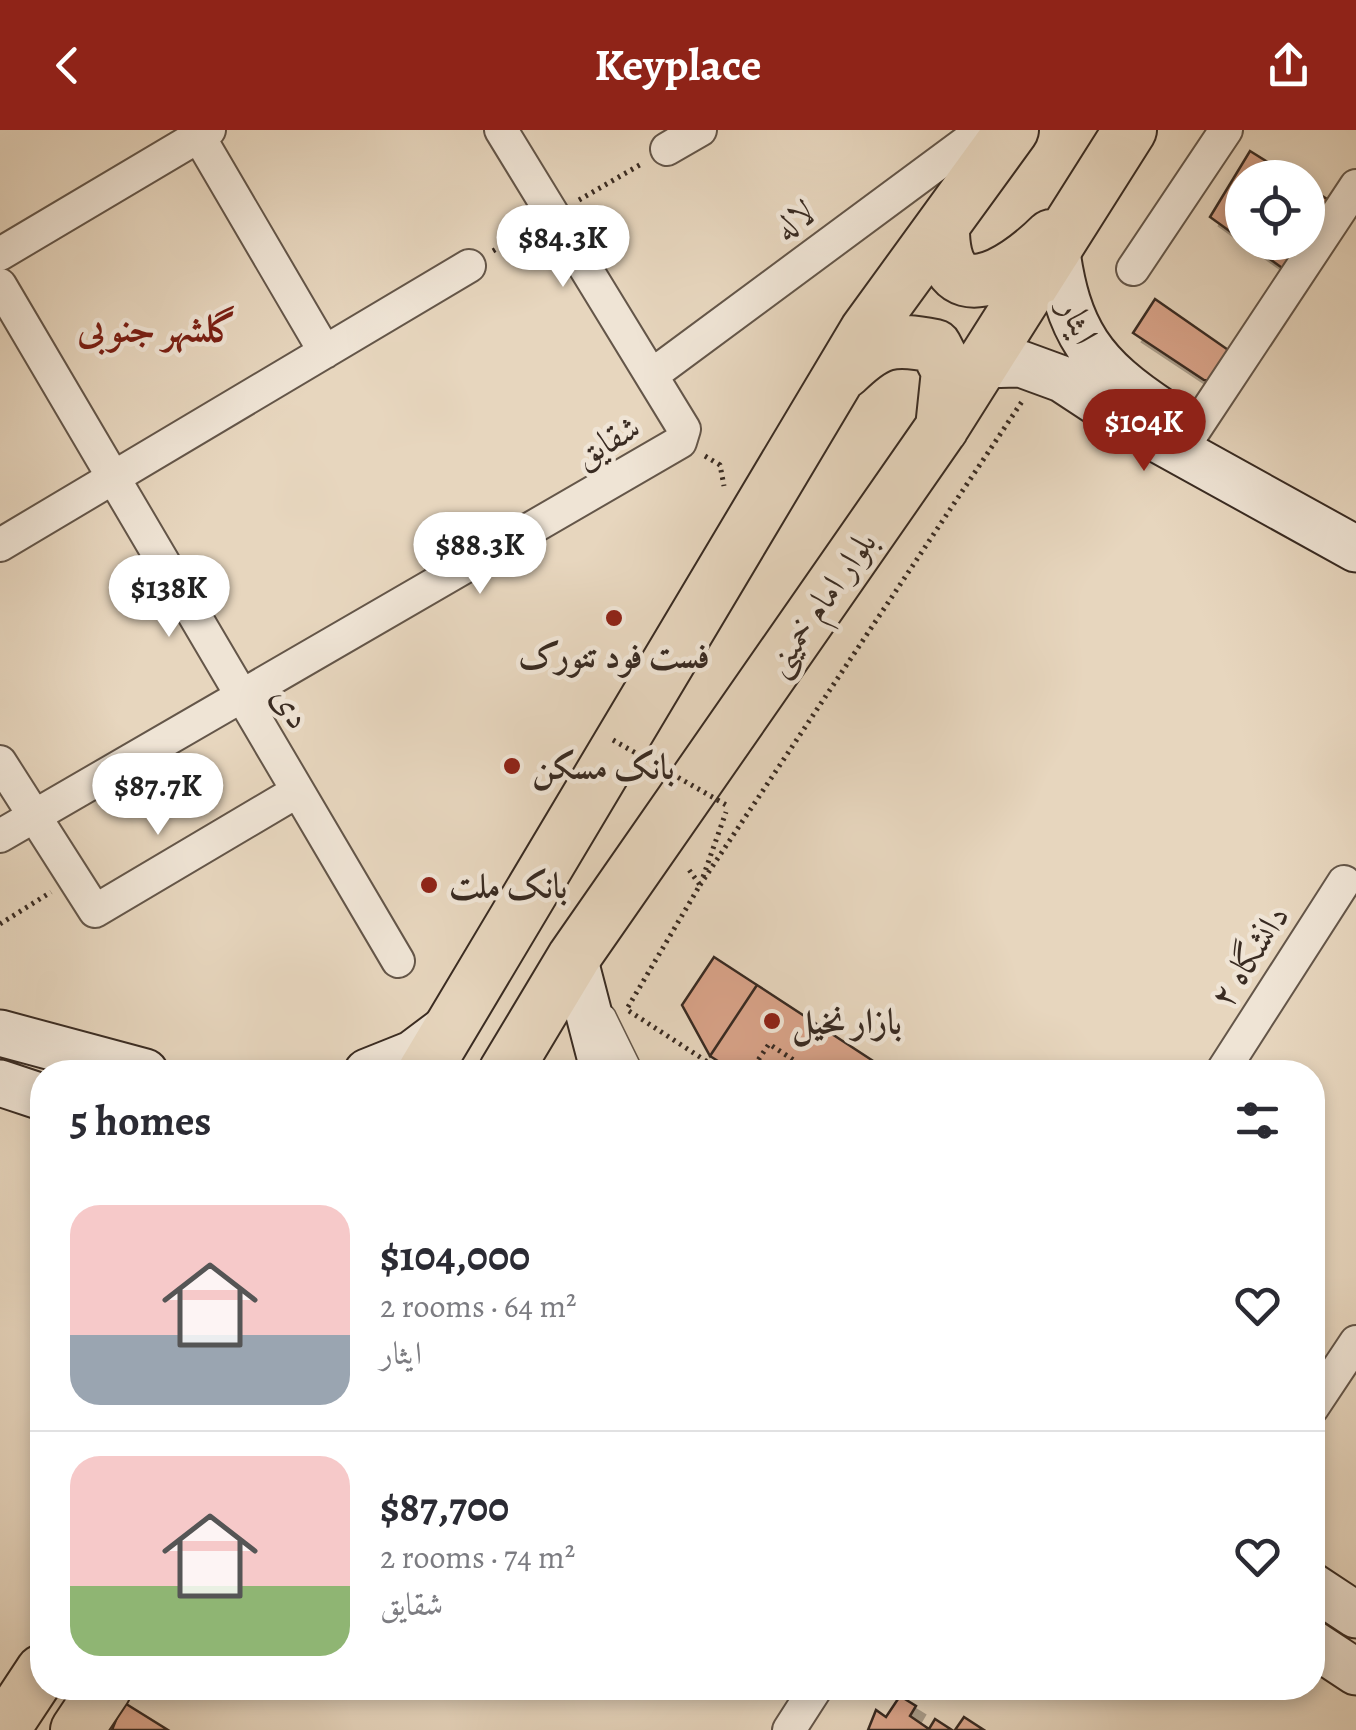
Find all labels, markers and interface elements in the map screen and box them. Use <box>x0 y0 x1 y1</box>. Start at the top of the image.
text: Keyplace <box>595 34 761 96</box>
icon: back <box>40 38 95 93</box>
icon: share <box>1261 38 1316 93</box>
map controls <box>1225 160 1325 260</box>
button: locate <box>1225 160 1325 260</box>
street label: لاله <box>763 188 825 252</box>
pin: $84.3K <box>482 205 644 290</box>
text: $84.3K <box>519 215 607 259</box>
street label: ایثار <box>1046 287 1110 352</box>
district label: گلشهر جنوبی <box>76 302 237 355</box>
pin: $104K <box>1074 389 1214 474</box>
text: $104K <box>1105 399 1183 443</box>
street label: شقایق <box>565 403 649 479</box>
pin: $88.3K <box>399 512 561 597</box>
street label: بلوار امام خمینی <box>753 521 893 689</box>
text: $88.3K <box>435 522 525 566</box>
pin: $138K <box>99 555 239 640</box>
text: $138K <box>131 565 207 609</box>
marker: فست فود تنورک <box>603 607 625 629</box>
place label: فست فود تنورک <box>518 631 710 679</box>
street label: دی <box>260 676 324 738</box>
place label: بانک مسکن <box>532 742 675 791</box>
pin: $87.7K <box>77 753 239 838</box>
marker: بانک مسکن <box>501 755 523 777</box>
text: $87.7K <box>114 763 202 807</box>
place label: بانک ملت <box>449 861 567 909</box>
marker: بانک ملت <box>418 874 440 896</box>
street label: دانشگاه ۲ <box>1198 895 1300 1017</box>
place label: بازار نخیل <box>792 997 902 1047</box>
marker: بازار نخیل <box>761 1010 783 1032</box>
text: 5 homes <box>70 1092 211 1149</box>
icon: filters <box>1230 1093 1285 1148</box>
text: $104,000 <box>380 1227 530 1284</box>
icon: home <box>150 1245 270 1365</box>
icon: heart <box>1230 1278 1285 1333</box>
text: 2 rooms · 64 m² <box>380 1284 577 1328</box>
text: ایثار <box>380 1331 422 1375</box>
text: $87,700 <box>380 1478 509 1535</box>
icon: home <box>150 1496 270 1616</box>
icon: heart <box>1230 1529 1285 1584</box>
text: 2 rooms · 74 m² <box>380 1535 575 1579</box>
text: شقایق <box>380 1582 443 1626</box>

